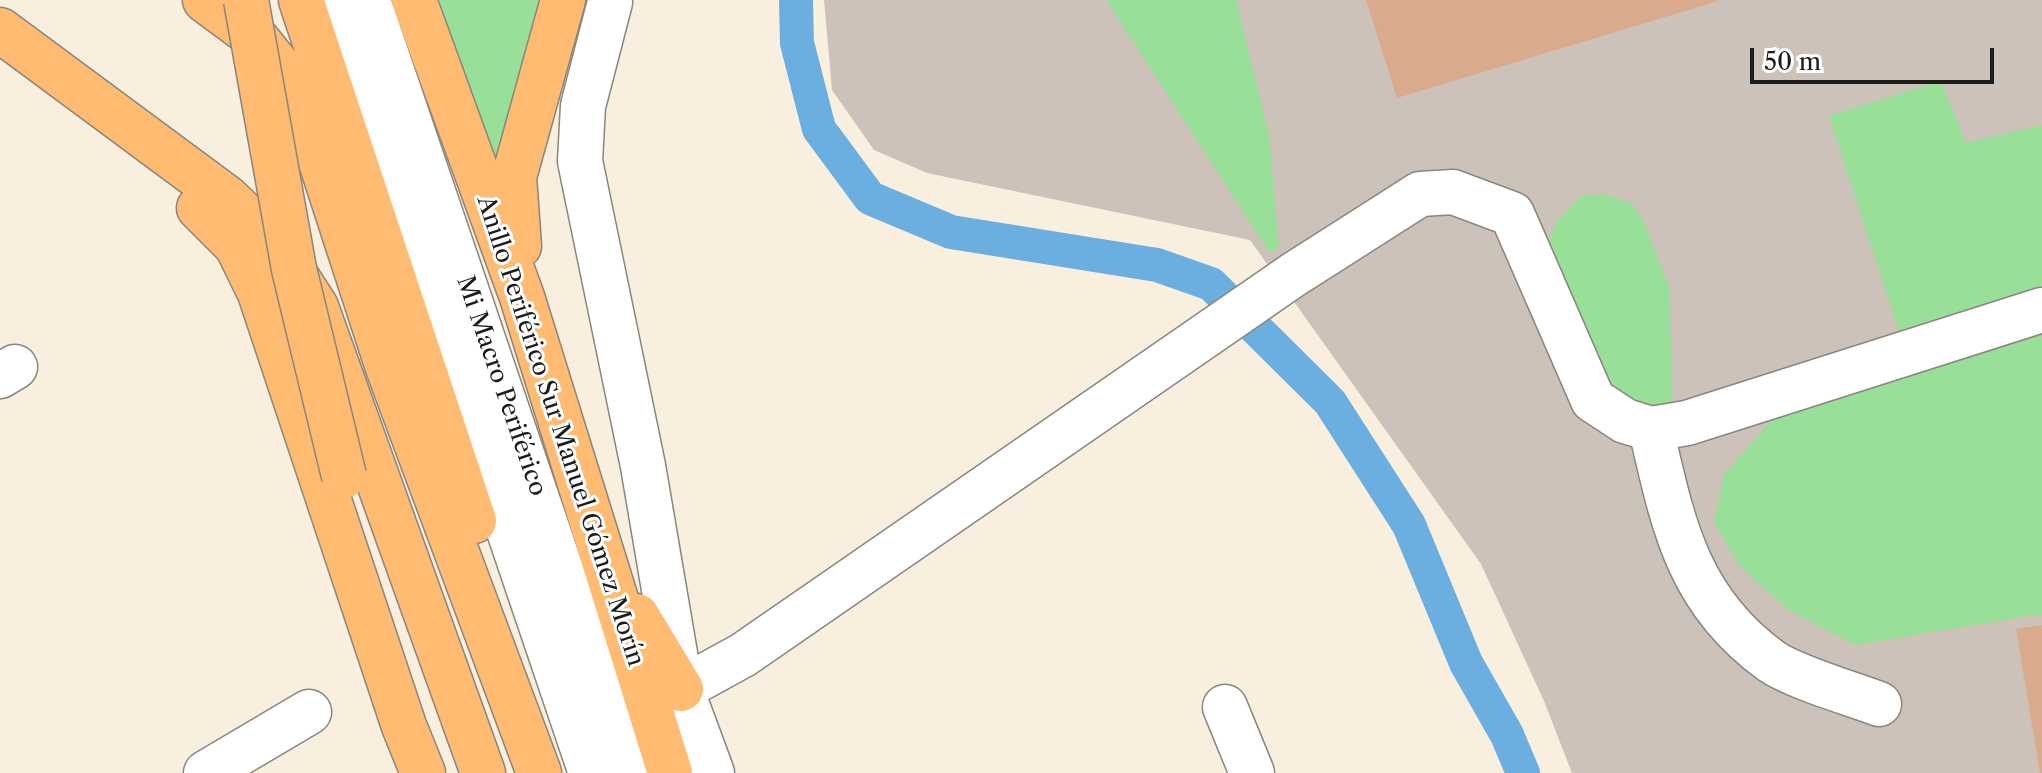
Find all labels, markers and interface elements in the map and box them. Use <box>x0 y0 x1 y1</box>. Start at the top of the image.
scale bar <box>1754 32 1998 82</box>
text: 50 m <box>1764 47 1821 76</box>
street label: Anillo Periférico Sur Manuel Gómez Morín <box>470 192 650 670</box>
street label: Mi Macro Periférico <box>450 272 552 500</box>

